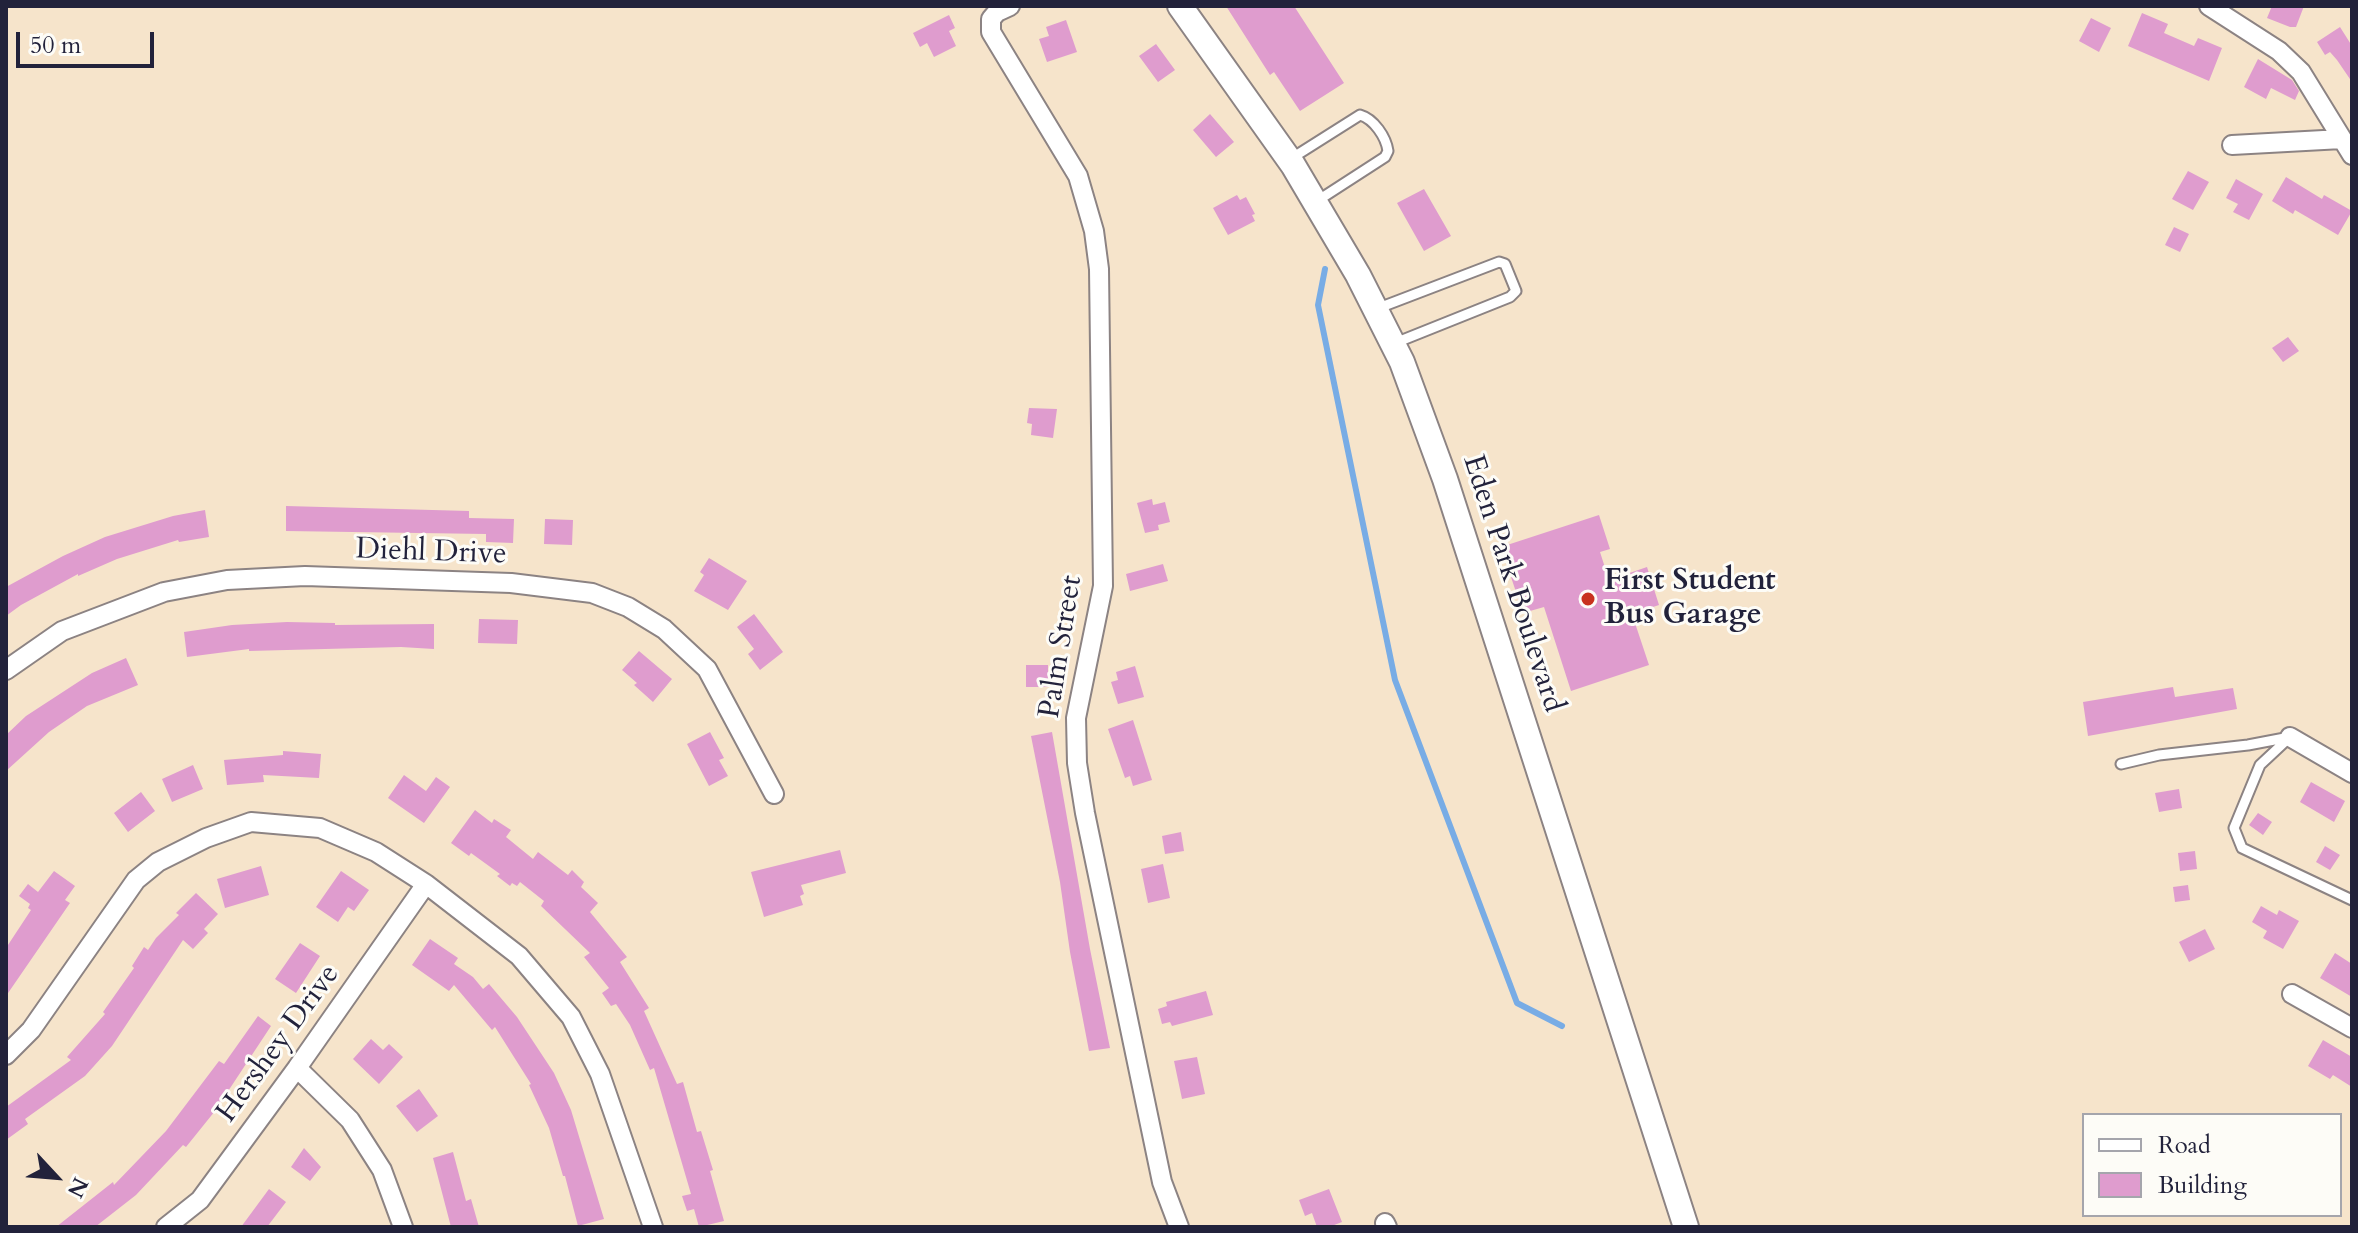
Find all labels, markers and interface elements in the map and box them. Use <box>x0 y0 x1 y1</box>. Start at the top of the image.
scale bar <box>20 16 158 66</box>
text: 50 m <box>30 29 81 62</box>
street label: Eden Park Boulevard <box>1453 451 1571 717</box>
street label: Diehl Drive <box>355 532 507 574</box>
place label: First Student Bus Garage <box>1604 564 1776 634</box>
street label: Palm Street <box>1033 573 1091 721</box>
marker: First Student Bus Garage <box>1579 590 1597 608</box>
street label: Hershey Drive <box>210 958 348 1130</box>
legend <box>2082 1113 2342 1217</box>
text: Road <box>2158 1129 2211 1162</box>
north arrow <box>16 1137 96 1217</box>
text: Building <box>2158 1169 2247 1202</box>
text: N <box>60 1172 95 1203</box>

